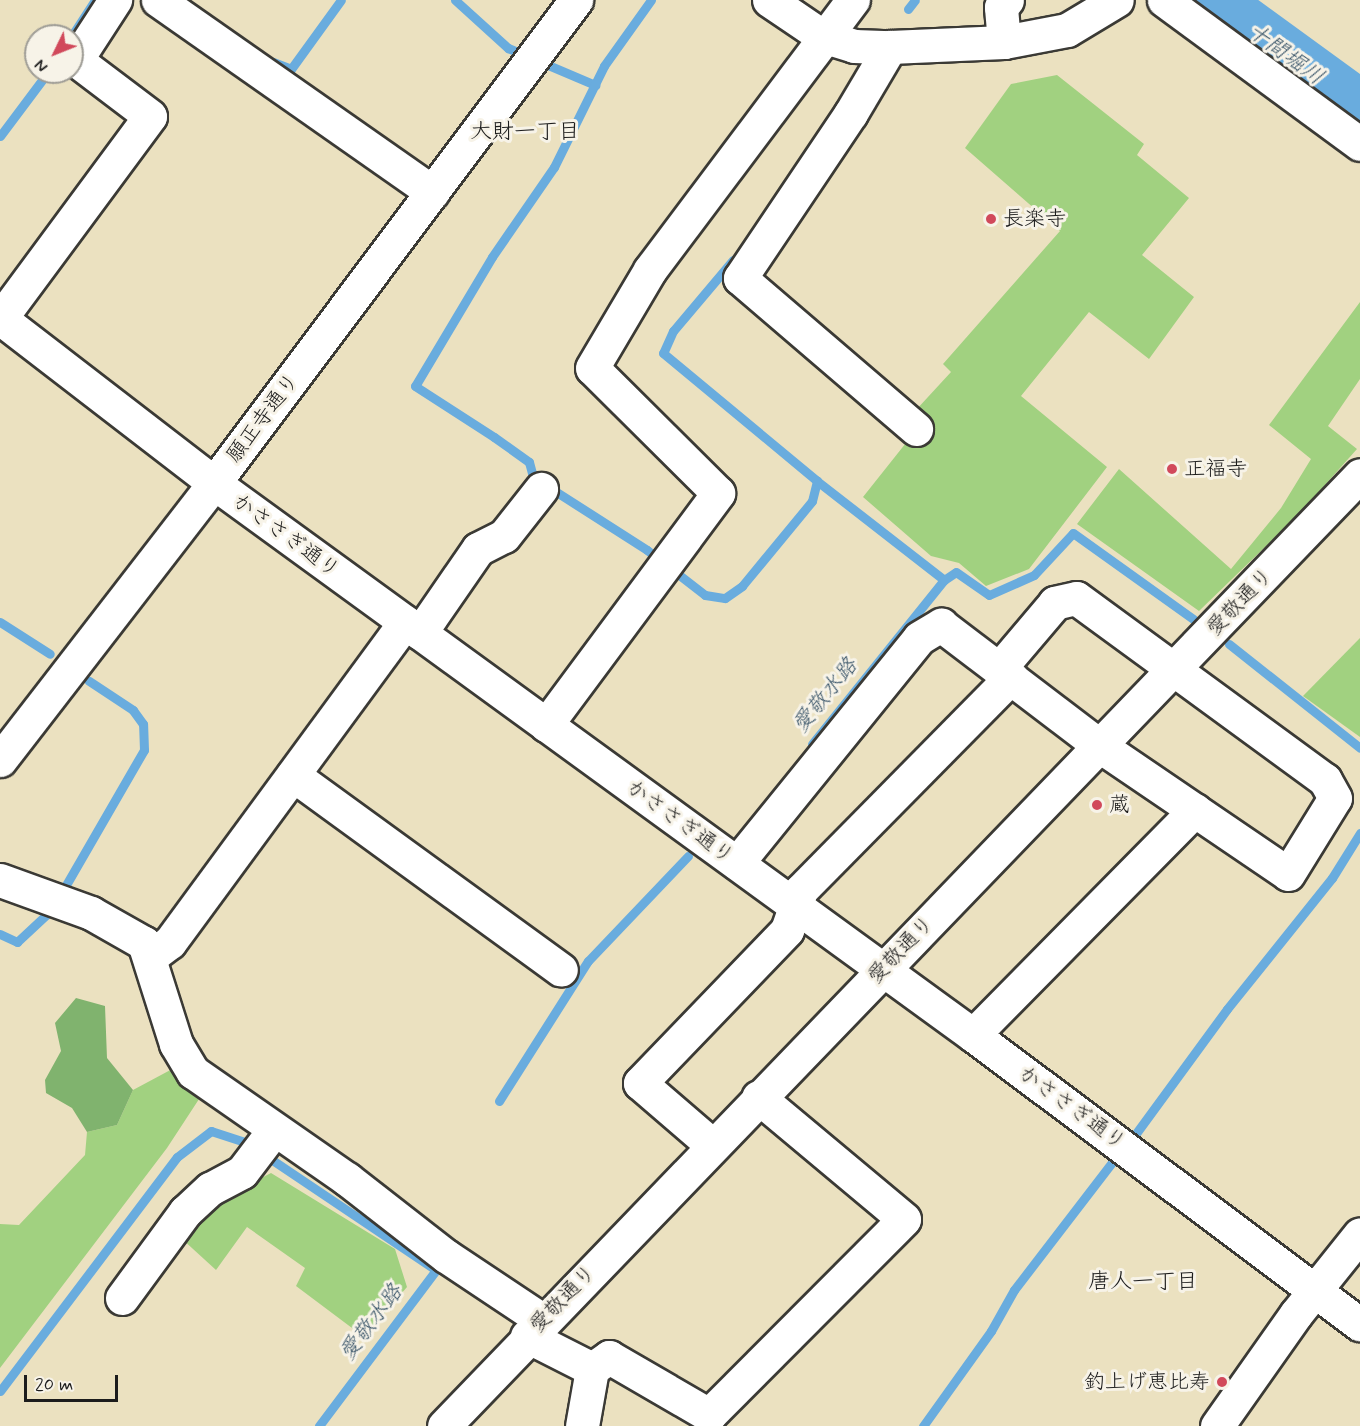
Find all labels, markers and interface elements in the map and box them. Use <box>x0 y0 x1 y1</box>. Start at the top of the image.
water label: 十間堀川 <box>1242 18 1328 92</box>
north arrow <box>24 24 84 84</box>
text: N <box>31 54 53 76</box>
district label: 大財一丁目 <box>470 120 580 146</box>
place label: 長楽寺 <box>1003 206 1066 232</box>
marker: 長楽寺 <box>984 212 998 226</box>
street label: 願正寺通り <box>221 368 305 468</box>
place label: 正福寺 <box>1184 456 1247 482</box>
marker: 正福寺 <box>1165 462 1179 476</box>
street label: かささぎ通り <box>228 489 344 583</box>
street label: 愛敬通り <box>1202 563 1278 641</box>
water label: 愛敬水路 <box>788 653 864 739</box>
street label: かささぎ通り <box>622 775 738 869</box>
place label: 蔵 <box>1109 792 1130 818</box>
marker: 蔵 <box>1090 798 1104 812</box>
street label: 愛敬通り <box>863 911 939 989</box>
street label: かささぎ通り <box>1014 1061 1130 1155</box>
street label: 愛敬通り <box>525 1260 601 1338</box>
district label: 唐人一丁目 <box>1088 1270 1198 1296</box>
water label: 愛敬水路 <box>335 1280 409 1366</box>
scale bar <box>27 1363 122 1401</box>
place label: 釣上げ恵比寿 <box>1084 1369 1210 1395</box>
text: 20 m <box>35 1373 73 1397</box>
marker: 釣上げ恵比寿 <box>1215 1375 1229 1389</box>

